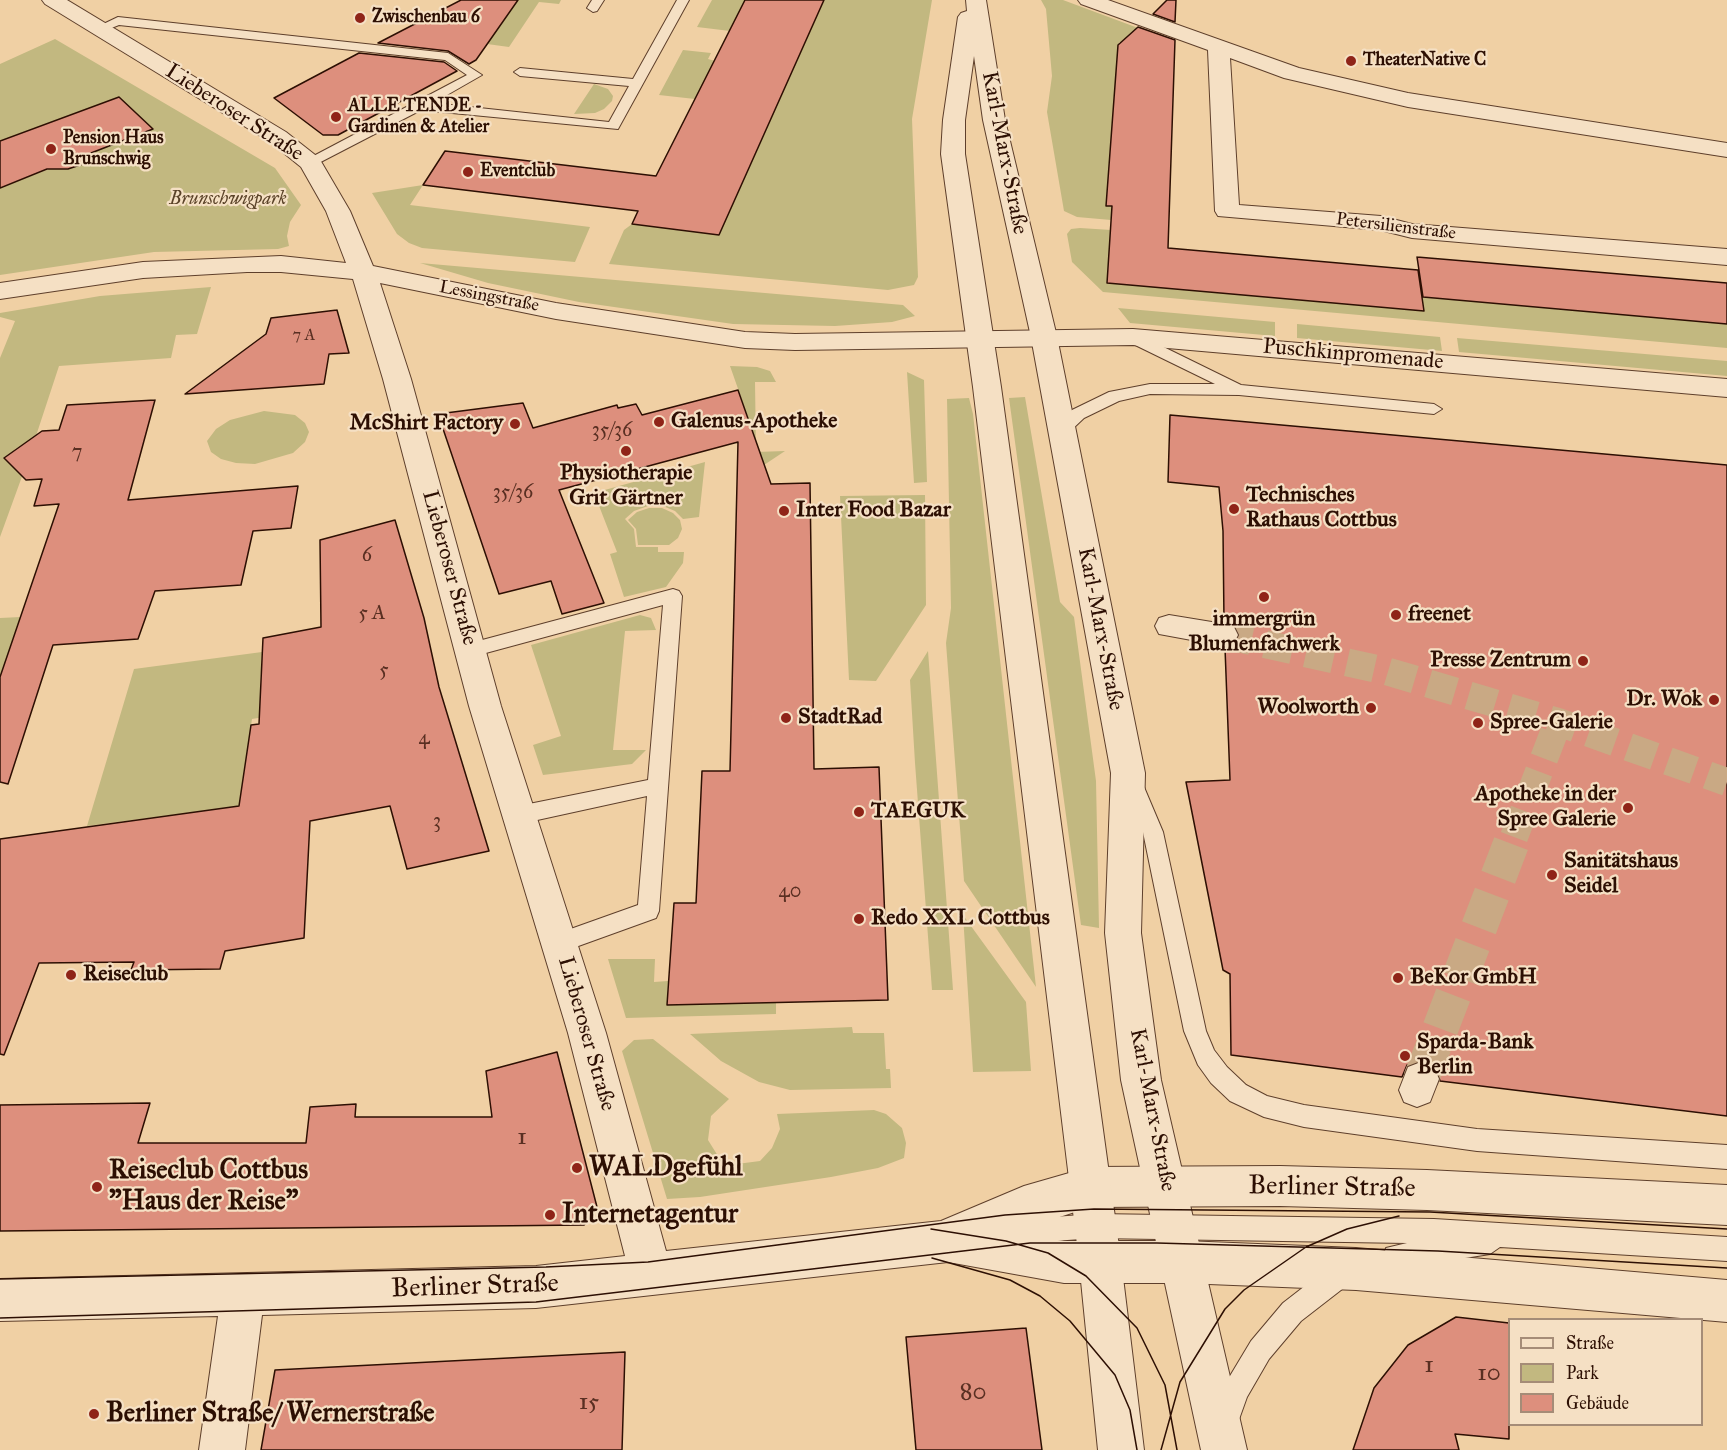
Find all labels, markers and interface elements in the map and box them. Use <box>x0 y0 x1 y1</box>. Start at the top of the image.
place label: Zwischenbau 6 <box>372 7 480 29</box>
marker: Zwischenbau 6 <box>353 11 367 25</box>
place label: TheaterNative C <box>1363 50 1486 72</box>
marker: TheaterNative C <box>1344 54 1358 68</box>
street label: Lieberoser Straße <box>160 59 308 167</box>
street label: Karl-Marx-Straße <box>975 69 1033 237</box>
place label: ALLE TENDE - Gardinen & Atelier <box>348 96 489 138</box>
marker: ALLE TENDE - Gardinen & Atelier <box>329 110 343 124</box>
place label: Pension Haus Brunschwig <box>63 128 164 170</box>
marker: Pension Haus Brunschwig <box>44 142 58 156</box>
place label: Eventclub <box>480 161 555 183</box>
marker: Eventclub <box>461 165 475 179</box>
park label: Brunschwigpark <box>169 189 287 211</box>
street label: Petersilienstraße <box>1335 209 1457 245</box>
street label: Lessingstraße <box>437 277 541 317</box>
house number: 7 A <box>293 326 315 346</box>
street label: Puschkinpromenade <box>1262 334 1444 376</box>
place label: Galenus-Apotheke <box>671 409 837 435</box>
place label: McShirt Factory <box>350 411 503 437</box>
marker: Galenus-Apotheke <box>652 415 666 429</box>
marker: McShirt Factory <box>508 417 522 431</box>
house number: 35/36 <box>592 419 632 443</box>
house number: 7 <box>72 441 82 465</box>
marker: Physiotherapie Grit Gärtner <box>619 444 633 458</box>
place label: Physiotherapie Grit Gärtner <box>560 461 692 512</box>
house number: 35/36 <box>493 481 533 505</box>
place label: Technisches Rathaus Cottbus <box>1246 483 1397 534</box>
street label: Lieberoser Straße <box>416 488 482 648</box>
place label: Inter Food Bazar <box>796 498 951 524</box>
marker: Technisches Rathaus Cottbus <box>1227 502 1241 516</box>
marker: Inter Food Bazar <box>777 504 791 518</box>
house number: 6 <box>362 544 372 568</box>
street label: Karl-Marx-Straße <box>1071 545 1129 713</box>
marker: immergrün Blumenfachwerk <box>1257 590 1271 604</box>
house number: 5 A <box>358 602 386 626</box>
place label: freenet <box>1408 602 1471 628</box>
place label: immergrün Blumenfachwerk <box>1188 607 1340 658</box>
marker: freenet <box>1389 608 1403 622</box>
place label: Presse Zentrum <box>1430 648 1571 674</box>
marker: Presse Zentrum <box>1576 654 1590 668</box>
house number: 5 <box>379 659 389 683</box>
place label: Dr. Wok <box>1626 687 1702 713</box>
marker: Dr. Wok <box>1707 693 1721 707</box>
place label: Woolworth <box>1257 695 1359 721</box>
marker: Woolworth <box>1364 701 1378 715</box>
place label: StadtRad <box>798 705 882 731</box>
place label: Spree-Galerie <box>1490 710 1613 736</box>
marker: StadtRad <box>779 711 793 725</box>
marker: Spree-Galerie <box>1471 716 1485 730</box>
house number: 4 <box>418 727 430 751</box>
place label: Apotheke in der Spree Galerie <box>1475 782 1616 834</box>
place label: TAEGUK <box>871 799 965 825</box>
marker: Apotheke in der Spree Galerie <box>1621 801 1635 815</box>
marker: TAEGUK <box>852 805 866 819</box>
house number: 3 <box>433 810 441 834</box>
place label: Sanitätshaus Seidel <box>1564 849 1678 900</box>
marker: Sanitätshaus Seidel <box>1545 868 1559 882</box>
house number: 40 <box>779 880 801 904</box>
place label: Redo XXL Cottbus <box>871 906 1050 932</box>
marker: Redo XXL Cottbus <box>852 912 866 926</box>
street label: Lieberoser Straße <box>551 954 621 1114</box>
place label: Reiseclub <box>83 962 168 988</box>
place label: BeKor GmbH <box>1410 965 1537 991</box>
marker: Reiseclub <box>64 968 78 982</box>
marker: BeKor GmbH <box>1391 971 1405 985</box>
street label: Karl-Marx-Straße <box>1123 1026 1181 1194</box>
place label: Sparda-Bank Berlin <box>1417 1030 1533 1082</box>
marker: Sparda-Bank Berlin <box>1398 1049 1412 1063</box>
house number: 1 <box>517 1124 527 1152</box>
place label: WALDgefühl <box>589 1152 743 1184</box>
place label: Reiseclub Cottbus "Haus der Reise" <box>109 1155 308 1218</box>
marker: WALDgefühl <box>570 1161 584 1175</box>
street label: Berliner Straße <box>1248 1170 1416 1206</box>
marker: Reiseclub Cottbus "Haus der Reise" <box>90 1180 104 1194</box>
place label: Internetagentur <box>562 1199 738 1231</box>
marker: Internetagentur <box>543 1208 557 1222</box>
street label: Berliner Straße <box>391 1268 559 1306</box>
legend <box>1508 1318 1703 1426</box>
text: Straße <box>1566 1332 1614 1354</box>
house number: 1 <box>1424 1352 1434 1380</box>
house number: 10 <box>1477 1360 1501 1388</box>
text: Park <box>1566 1362 1599 1384</box>
house number: 80 <box>960 1379 986 1407</box>
house number: 15 <box>579 1389 599 1417</box>
text: Gebäude <box>1566 1392 1629 1414</box>
place label: Berliner Straße/ Wernerstraße <box>106 1398 435 1430</box>
marker: Berliner Straße/ Wernerstraße <box>87 1407 101 1421</box>

